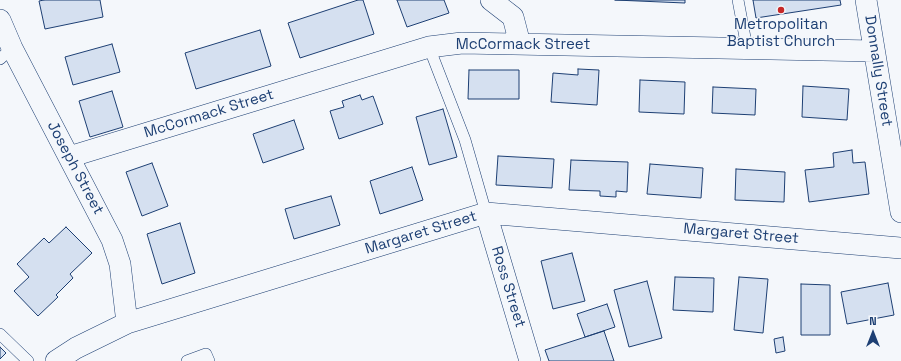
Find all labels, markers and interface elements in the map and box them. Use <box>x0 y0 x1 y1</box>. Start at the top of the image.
marker: Metropolitan Baptist Church <box>776 5 786 15</box>
street label: Donnally Street <box>860 14 896 128</box>
place label: Metropolitan Baptist Church <box>727 16 835 51</box>
street label: McCormack Street <box>456 36 590 54</box>
street label: McCormack Street <box>142 86 276 142</box>
street label: Joseph Street <box>43 118 107 218</box>
street label: Margaret Street <box>363 207 479 259</box>
street label: Margaret Street <box>683 220 799 248</box>
street label: Ross Street <box>487 244 529 330</box>
north arrow <box>853 313 893 353</box>
text: N <box>869 314 877 328</box>

